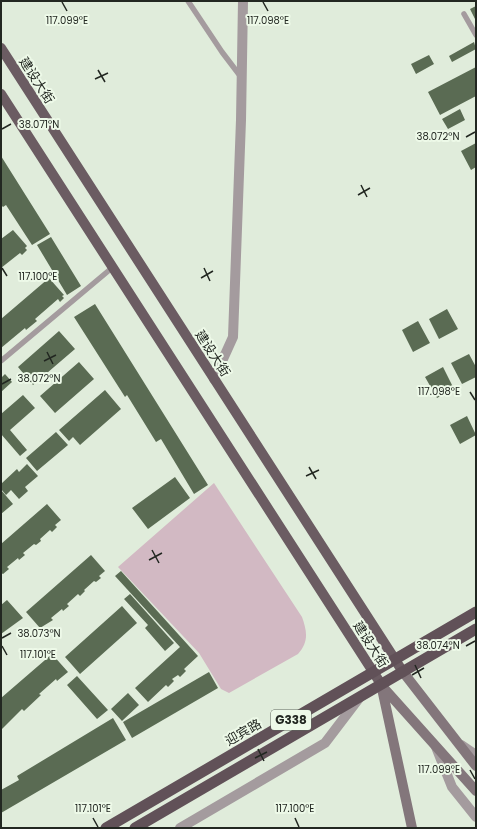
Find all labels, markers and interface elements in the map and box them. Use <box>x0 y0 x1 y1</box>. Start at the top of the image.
text: 117.099°E <box>46 13 88 28</box>
text: 117.098°E <box>247 13 289 28</box>
street label: 建设大街 <box>14 53 59 107</box>
text: 38.071°N <box>19 117 59 132</box>
text: 38.072°N <box>417 129 459 144</box>
text: 117.100°E <box>19 269 57 284</box>
street label: 建设大街 <box>190 326 235 380</box>
text: 38.072°N <box>18 371 60 386</box>
text: 117.098°E <box>418 384 460 399</box>
street label: 建设大街 <box>348 617 393 671</box>
text: 38.073°N <box>17 626 61 641</box>
text: 38.074°N <box>416 638 460 653</box>
text: 117.101°E <box>20 647 56 662</box>
road number: G338 <box>271 710 311 730</box>
street label: 迎宾路 <box>222 714 265 750</box>
text: 117.099°E <box>418 762 460 777</box>
text: 117.101°E <box>75 801 111 816</box>
text: 117.100°E <box>276 801 314 816</box>

